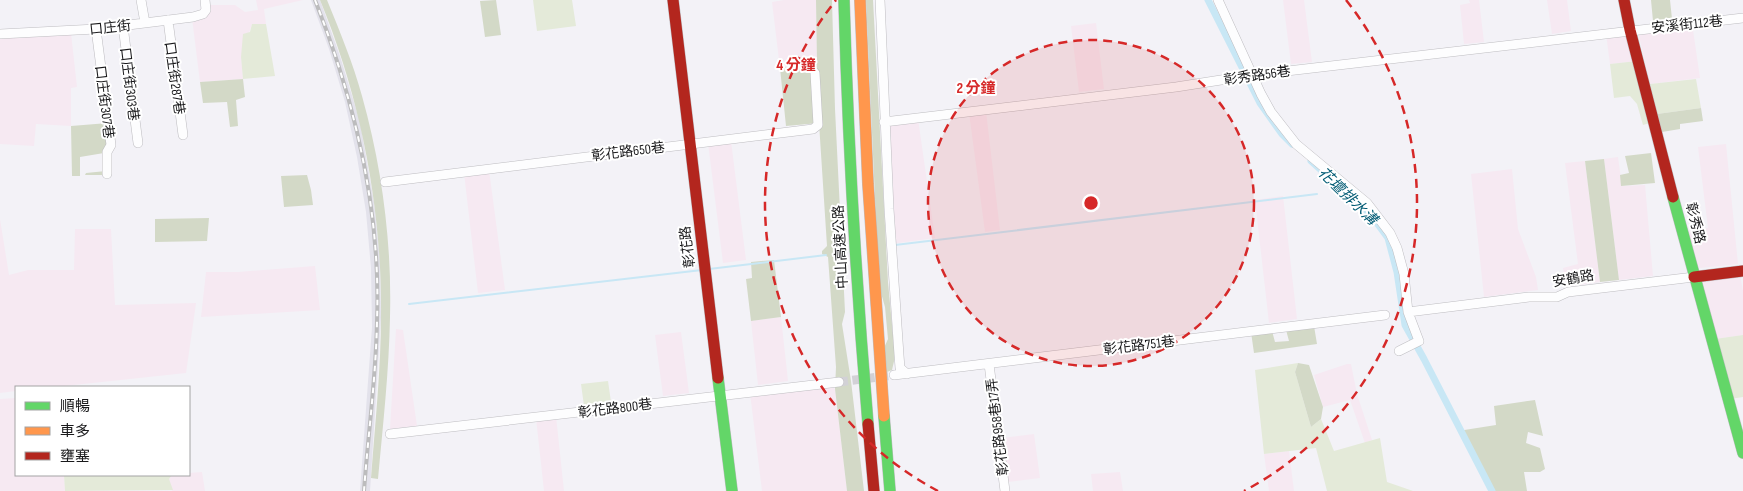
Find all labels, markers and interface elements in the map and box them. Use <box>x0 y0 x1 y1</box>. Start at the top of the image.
street label: 安溪街112巷 <box>1650 12 1724 37</box>
street label: 口庄街 <box>88 17 132 38</box>
street label: 口庄街287巷 <box>161 41 188 116</box>
street label: 口庄街303巷 <box>117 46 142 122</box>
text: 4 分鐘 <box>776 56 816 75</box>
street label: 彰秀路56巷 <box>1222 62 1292 89</box>
street label: 口庄街307巷 <box>92 64 117 140</box>
text: 2 分鐘 <box>957 79 995 98</box>
street label: 彰花路650巷 <box>590 139 666 164</box>
water label: 花壇排水溝 <box>1314 163 1383 231</box>
centre of rings <box>1082 194 1100 212</box>
street label: 彰秀路 <box>1682 201 1709 246</box>
street label: 中山高速公路 <box>830 205 851 289</box>
street label: 彰花路 <box>677 225 698 269</box>
street label: 安鶴路 <box>1551 266 1595 291</box>
street label: 彰花路751巷 <box>1102 333 1176 358</box>
street label: 彰花路958巷17弄 <box>983 377 1012 477</box>
legend <box>15 386 190 476</box>
street label: 彰花路800巷 <box>577 396 653 421</box>
text: 順暢 <box>60 397 90 416</box>
text: 車多 <box>60 422 90 441</box>
text: 壅塞 <box>60 447 90 466</box>

